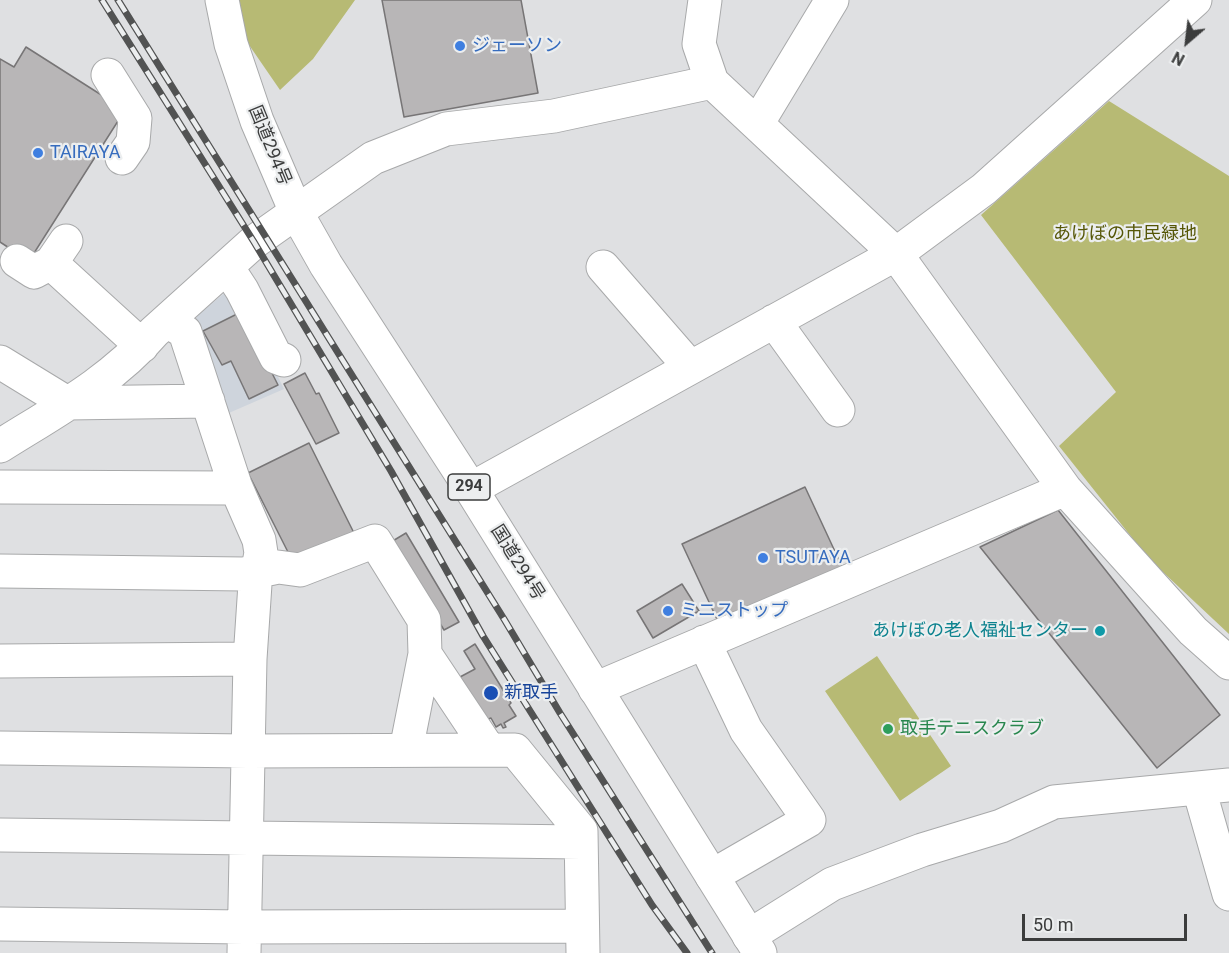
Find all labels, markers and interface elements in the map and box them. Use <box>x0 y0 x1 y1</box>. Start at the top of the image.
north arrow <box>1157 12 1217 72</box>
place label: ジェーソン <box>472 35 562 57</box>
marker: ジェーソン <box>453 39 467 53</box>
text: N <box>1169 47 1188 69</box>
street label: 国道294号 <box>243 103 295 189</box>
place label: TAIRAYA <box>50 142 120 164</box>
marker: TAIRAYA <box>31 146 45 160</box>
park label: あけぼの市民緑地 <box>1053 223 1197 245</box>
road number: 294 <box>448 474 490 500</box>
street label: 国道294号 <box>485 522 549 604</box>
place label: TSUTAYA <box>775 547 851 569</box>
marker: TSUTAYA <box>756 551 770 565</box>
place label: ミニストップ <box>680 600 788 622</box>
marker: ミニストップ <box>661 604 675 618</box>
place label: あけぼの老人福祉センター <box>872 620 1088 642</box>
marker: あけぼの老人福祉センター <box>1093 624 1107 638</box>
place label: 新取手 <box>504 682 558 704</box>
marker: 新取手 <box>482 684 500 702</box>
place label: 取手テニスクラブ <box>900 718 1044 740</box>
marker: 取手テニスクラブ <box>881 722 895 736</box>
scale bar <box>1025 902 1190 940</box>
text: 50 m <box>1033 914 1073 935</box>

